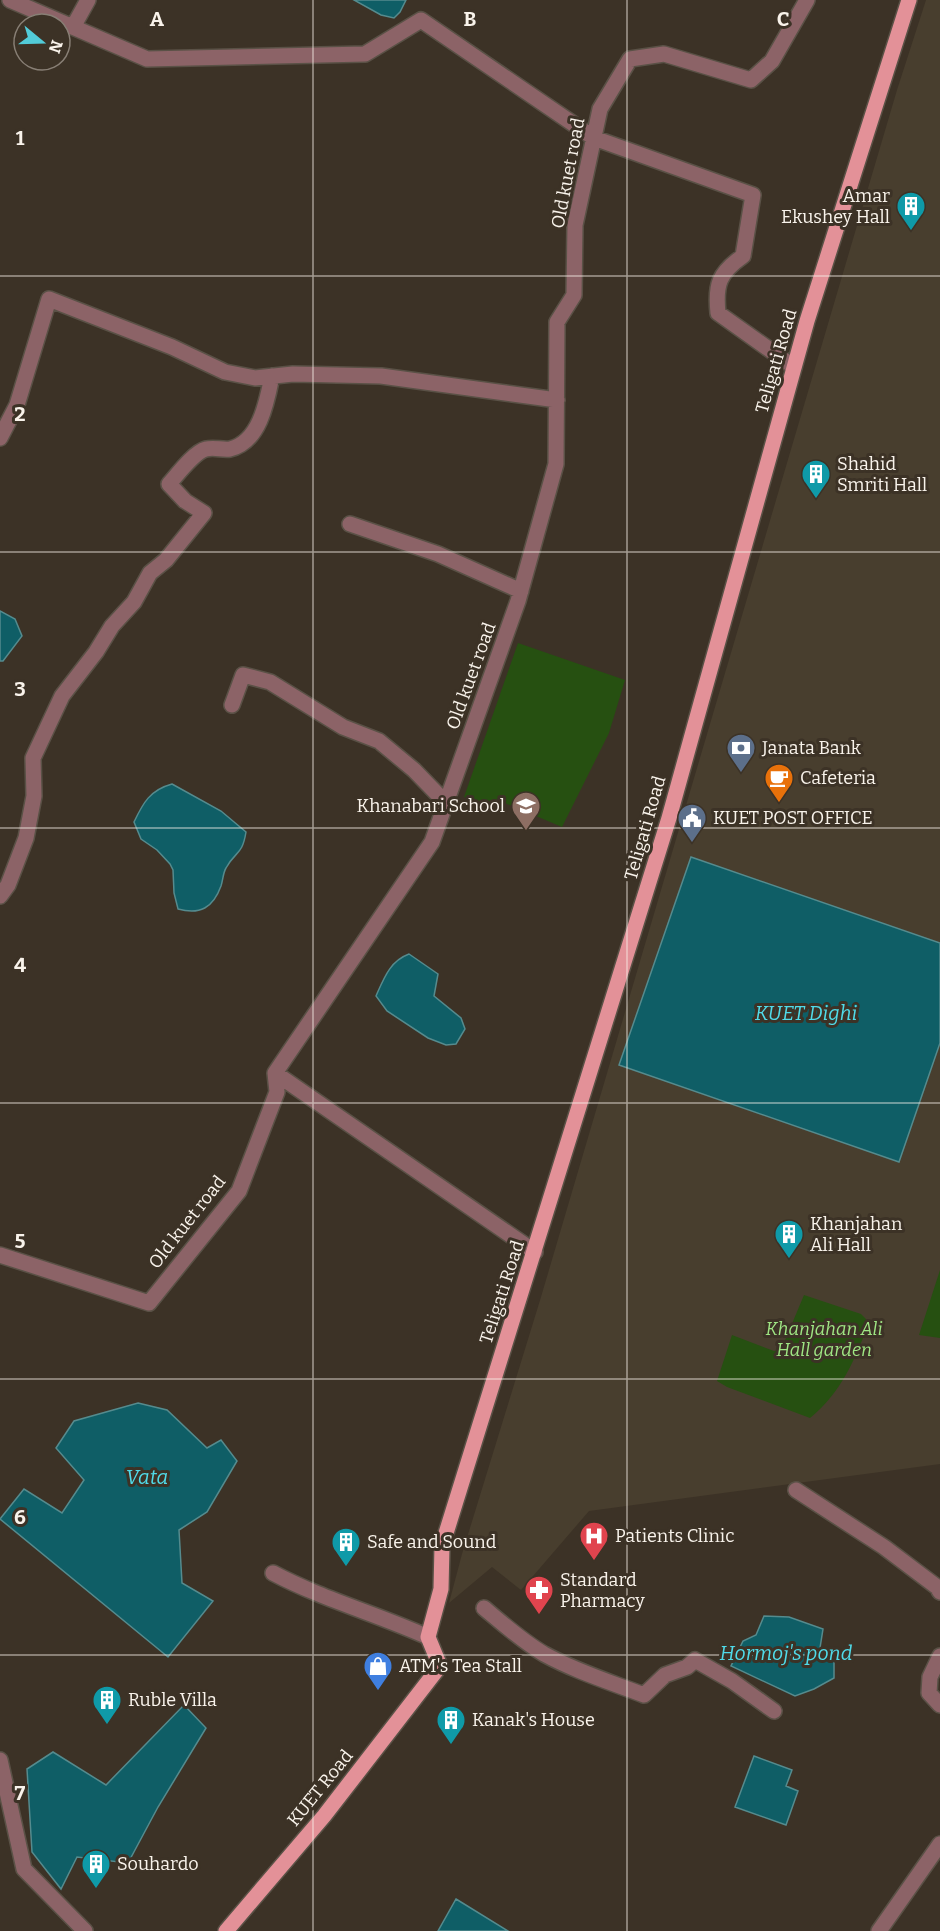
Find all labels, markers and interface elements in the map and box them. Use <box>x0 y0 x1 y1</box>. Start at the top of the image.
text: A <box>150 7 165 31</box>
text: B <box>464 7 477 31</box>
text: C <box>777 7 789 31</box>
north arrow <box>12 12 72 72</box>
text: N <box>45 38 67 56</box>
street label: Old kuet road <box>546 115 590 230</box>
text: 1 <box>16 126 25 150</box>
place label: Amar Ekushey Hall <box>781 185 890 228</box>
building icon: Amar Ekushey Hall <box>895 190 927 232</box>
street label: Teligati Road <box>751 306 801 416</box>
text: 2 <box>14 402 26 426</box>
place label: Shahid Smriti Hall <box>837 453 927 496</box>
building icon: Shahid Smriti Hall <box>800 458 832 500</box>
street label: Old kuet road <box>441 619 501 733</box>
text: 3 <box>14 677 26 701</box>
bank icon: Janata Bank <box>725 732 757 774</box>
place label: Janata Bank <box>761 737 862 759</box>
cafe icon: Cafeteria <box>763 762 795 804</box>
place label: Cafeteria <box>800 767 876 789</box>
street label: Teligati Road <box>620 773 670 883</box>
school or university icon: Khanabari School <box>510 790 542 832</box>
place label: Khanabari School <box>356 795 505 817</box>
public building icon: KUET POST OFFICE <box>676 802 708 844</box>
place label: KUET POST OFFICE <box>713 807 873 829</box>
text: 4 <box>14 953 26 977</box>
water label: KUET Dighi <box>755 1001 858 1025</box>
street label: Old kuet road <box>144 1171 230 1273</box>
place label: Khanjahan Ali Hall <box>810 1213 903 1256</box>
building icon: Khanjahan Ali Hall <box>773 1218 805 1260</box>
text: 5 <box>15 1229 26 1253</box>
street label: Teligati Road <box>475 1237 529 1347</box>
park label: Khanjahan Ali Hall garden <box>765 1318 883 1361</box>
water label: Vata <box>126 1465 168 1489</box>
text: 6 <box>14 1505 26 1529</box>
hospital icon: Patients Clinic <box>578 1520 610 1562</box>
place label: Patients Clinic <box>615 1525 734 1547</box>
building icon: Safe and Sound <box>330 1526 362 1568</box>
place label: Safe and Sound <box>367 1531 497 1553</box>
place label: Standard Pharmacy <box>560 1569 645 1612</box>
pharmacy icon: Standard Pharmacy <box>523 1574 555 1616</box>
water label: Hormoj's pond <box>720 1641 853 1666</box>
shop icon: ATM's Tea Stall <box>362 1650 394 1692</box>
place label: ATM's Tea Stall <box>399 1655 522 1677</box>
building icon: Ruble Villa <box>91 1684 123 1726</box>
place label: Ruble Villa <box>128 1689 217 1711</box>
building icon: Kanak's House <box>435 1704 467 1746</box>
place label: Kanak's House <box>472 1709 595 1731</box>
street label: KUET Road <box>282 1745 358 1831</box>
text: 7 <box>15 1781 26 1805</box>
building icon: Souhardo <box>80 1848 112 1890</box>
place label: Souhardo <box>117 1853 199 1875</box>

